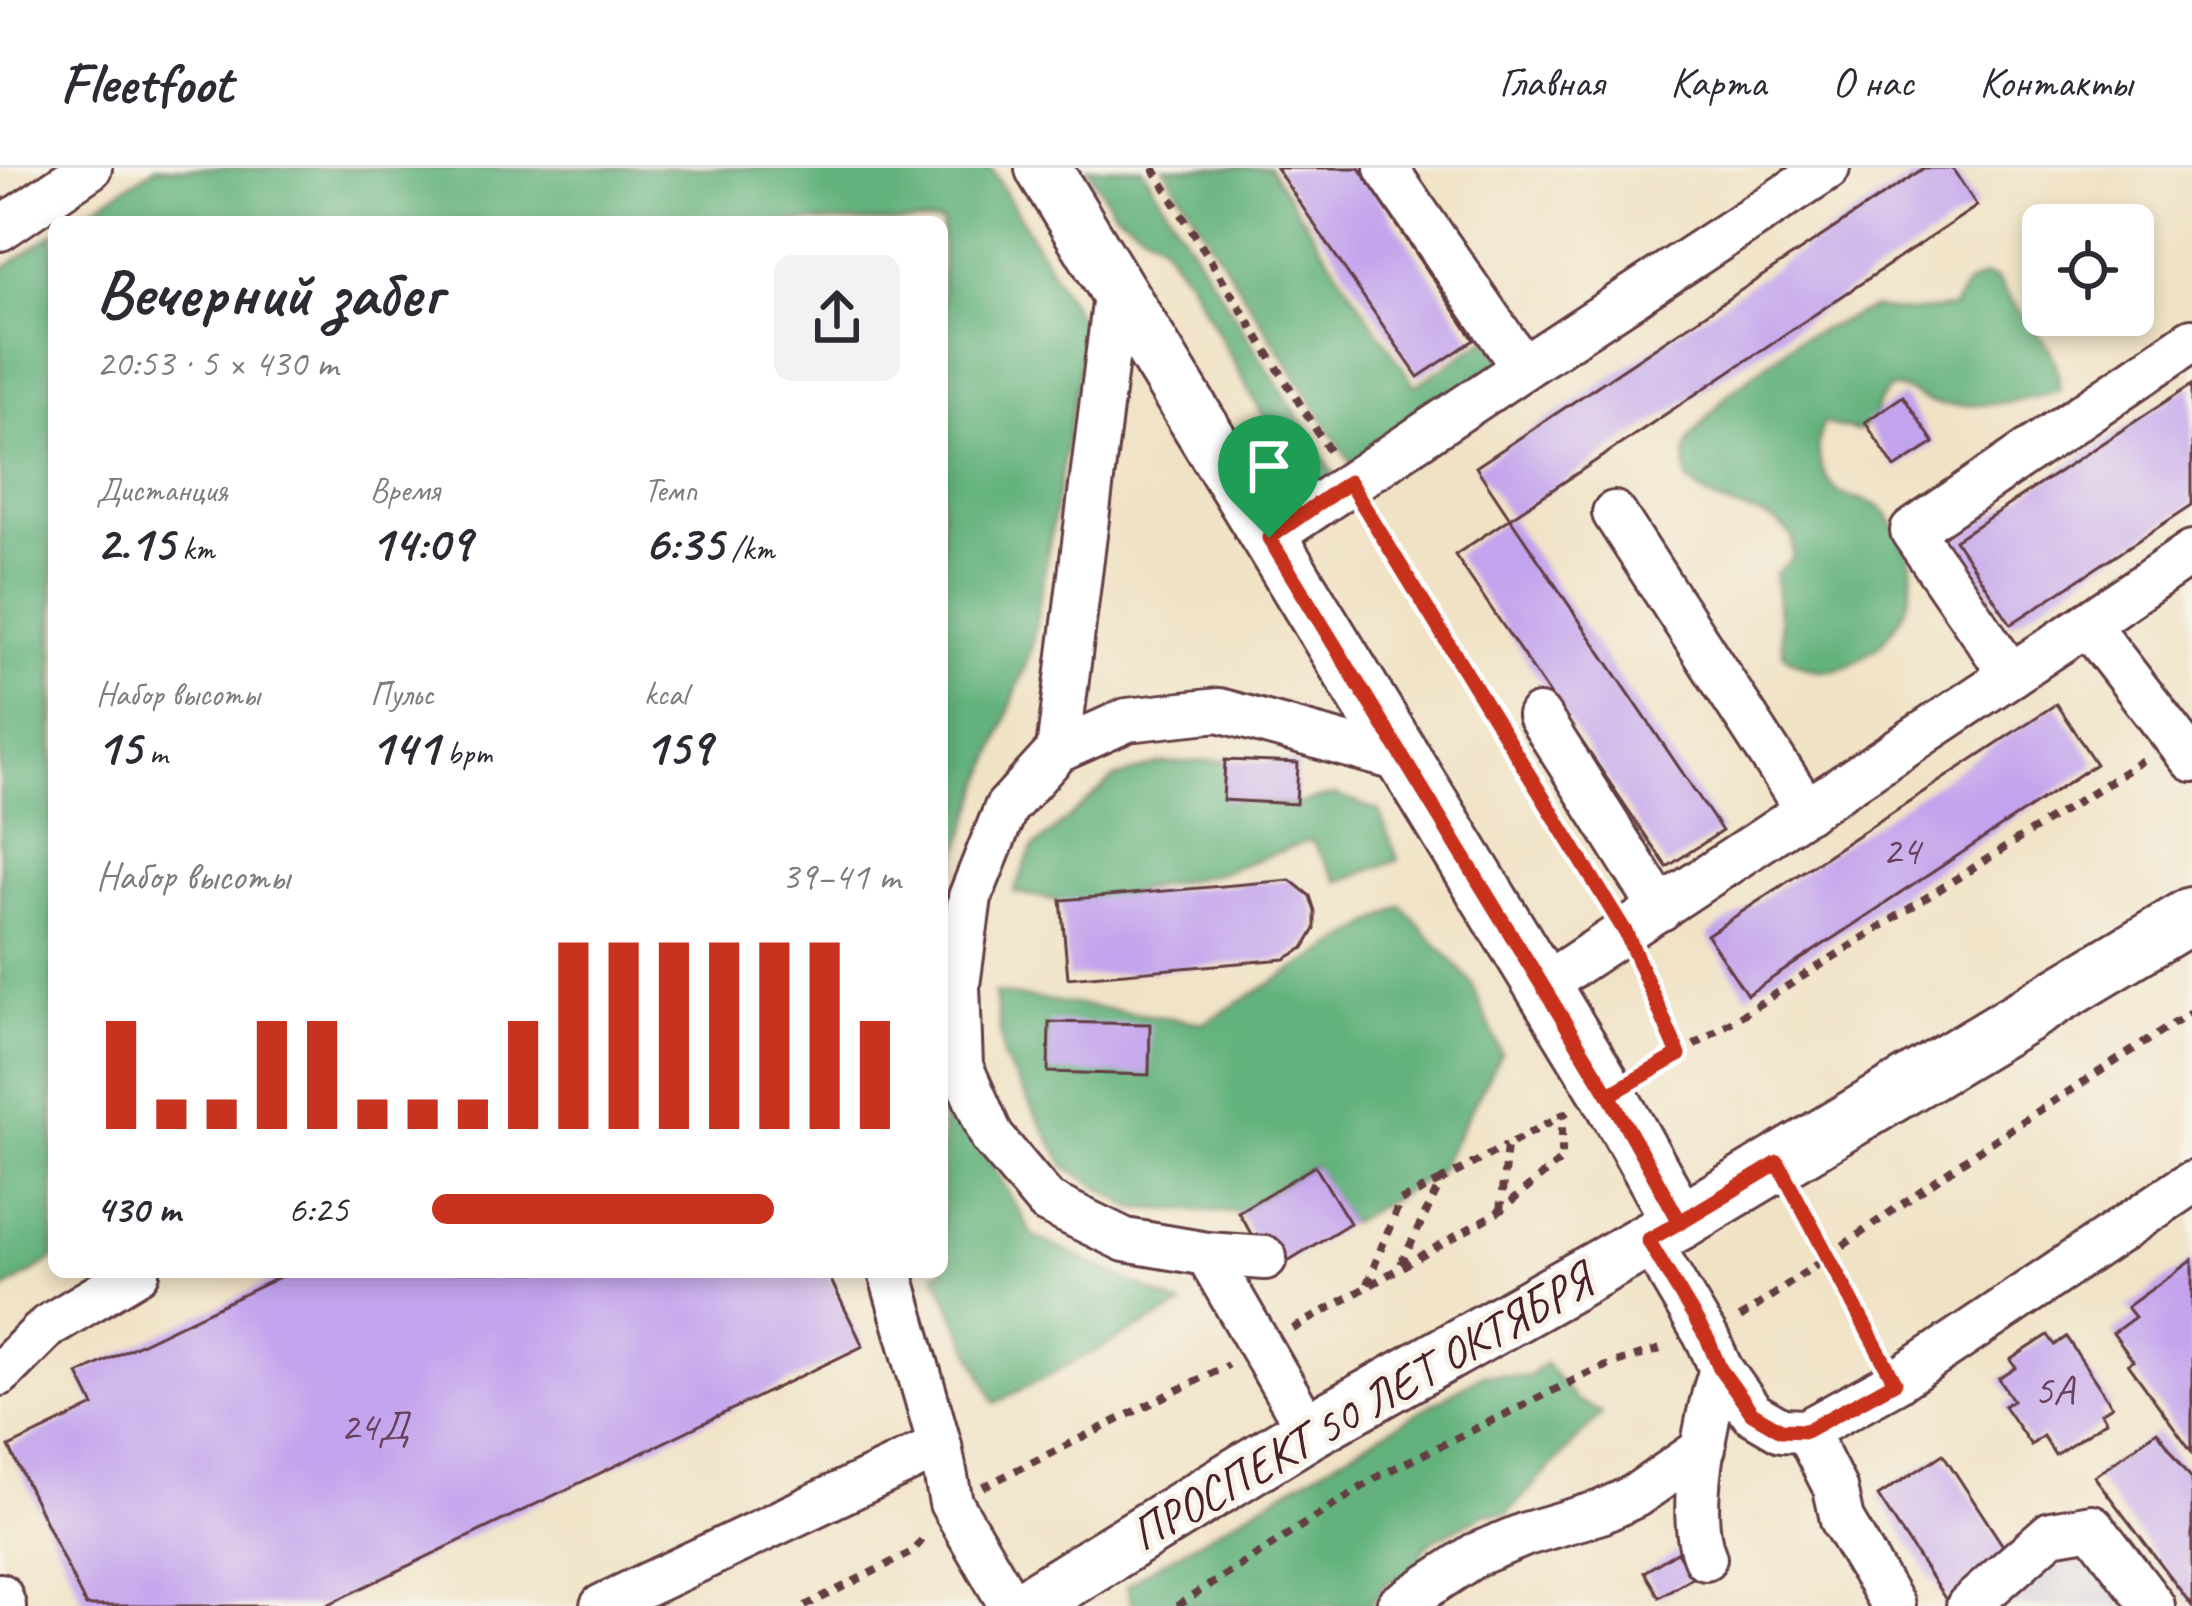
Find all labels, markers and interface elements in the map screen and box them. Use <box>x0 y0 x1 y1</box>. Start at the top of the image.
text: Fleetfoot <box>60 47 232 119</box>
text: Главная <box>1499 56 1604 109</box>
text: Карта <box>1670 56 1766 109</box>
text: О нас <box>1832 56 1914 109</box>
text: Контакты <box>1980 56 2132 109</box>
map controls <box>2022 204 2154 336</box>
button: locate <box>2022 204 2154 336</box>
text: Вечерний забег <box>96 252 441 335</box>
button: share <box>774 255 900 381</box>
text: 20:53 · 5 × 430 m <box>96 339 338 388</box>
pin <box>1218 415 1320 538</box>
icon: arrive <box>1236 433 1302 499</box>
text: Дистанция <box>96 469 228 511</box>
text: Время <box>370 469 440 511</box>
text: Темп <box>644 469 697 511</box>
text: 2.15 <box>96 511 174 575</box>
text: 14:09 <box>370 511 471 575</box>
text: 6:35 <box>644 511 723 575</box>
text: km <box>174 528 214 570</box>
text: /km <box>723 528 774 570</box>
text: Набор высоты <box>96 673 260 715</box>
text: Пульс <box>370 673 434 715</box>
text: kcal <box>644 673 688 715</box>
text: 15 <box>96 715 141 779</box>
text: 141 <box>370 715 439 779</box>
text: 159 <box>644 715 711 779</box>
text: m <box>141 732 168 774</box>
text: bpm <box>439 732 492 774</box>
house number: 24 <box>1882 824 1924 877</box>
text: Набор высоты <box>96 852 290 901</box>
text: 39–41 m <box>781 852 900 901</box>
text: 430 m <box>96 1185 180 1234</box>
text: 6:25 <box>288 1185 348 1234</box>
street label: ПРОСПЕКТ 50 ЛЕТ ОКТЯБРЯ <box>1120 1247 1608 1564</box>
house number: 5А <box>2034 1364 2076 1417</box>
house number: 24Д <box>340 1400 412 1453</box>

